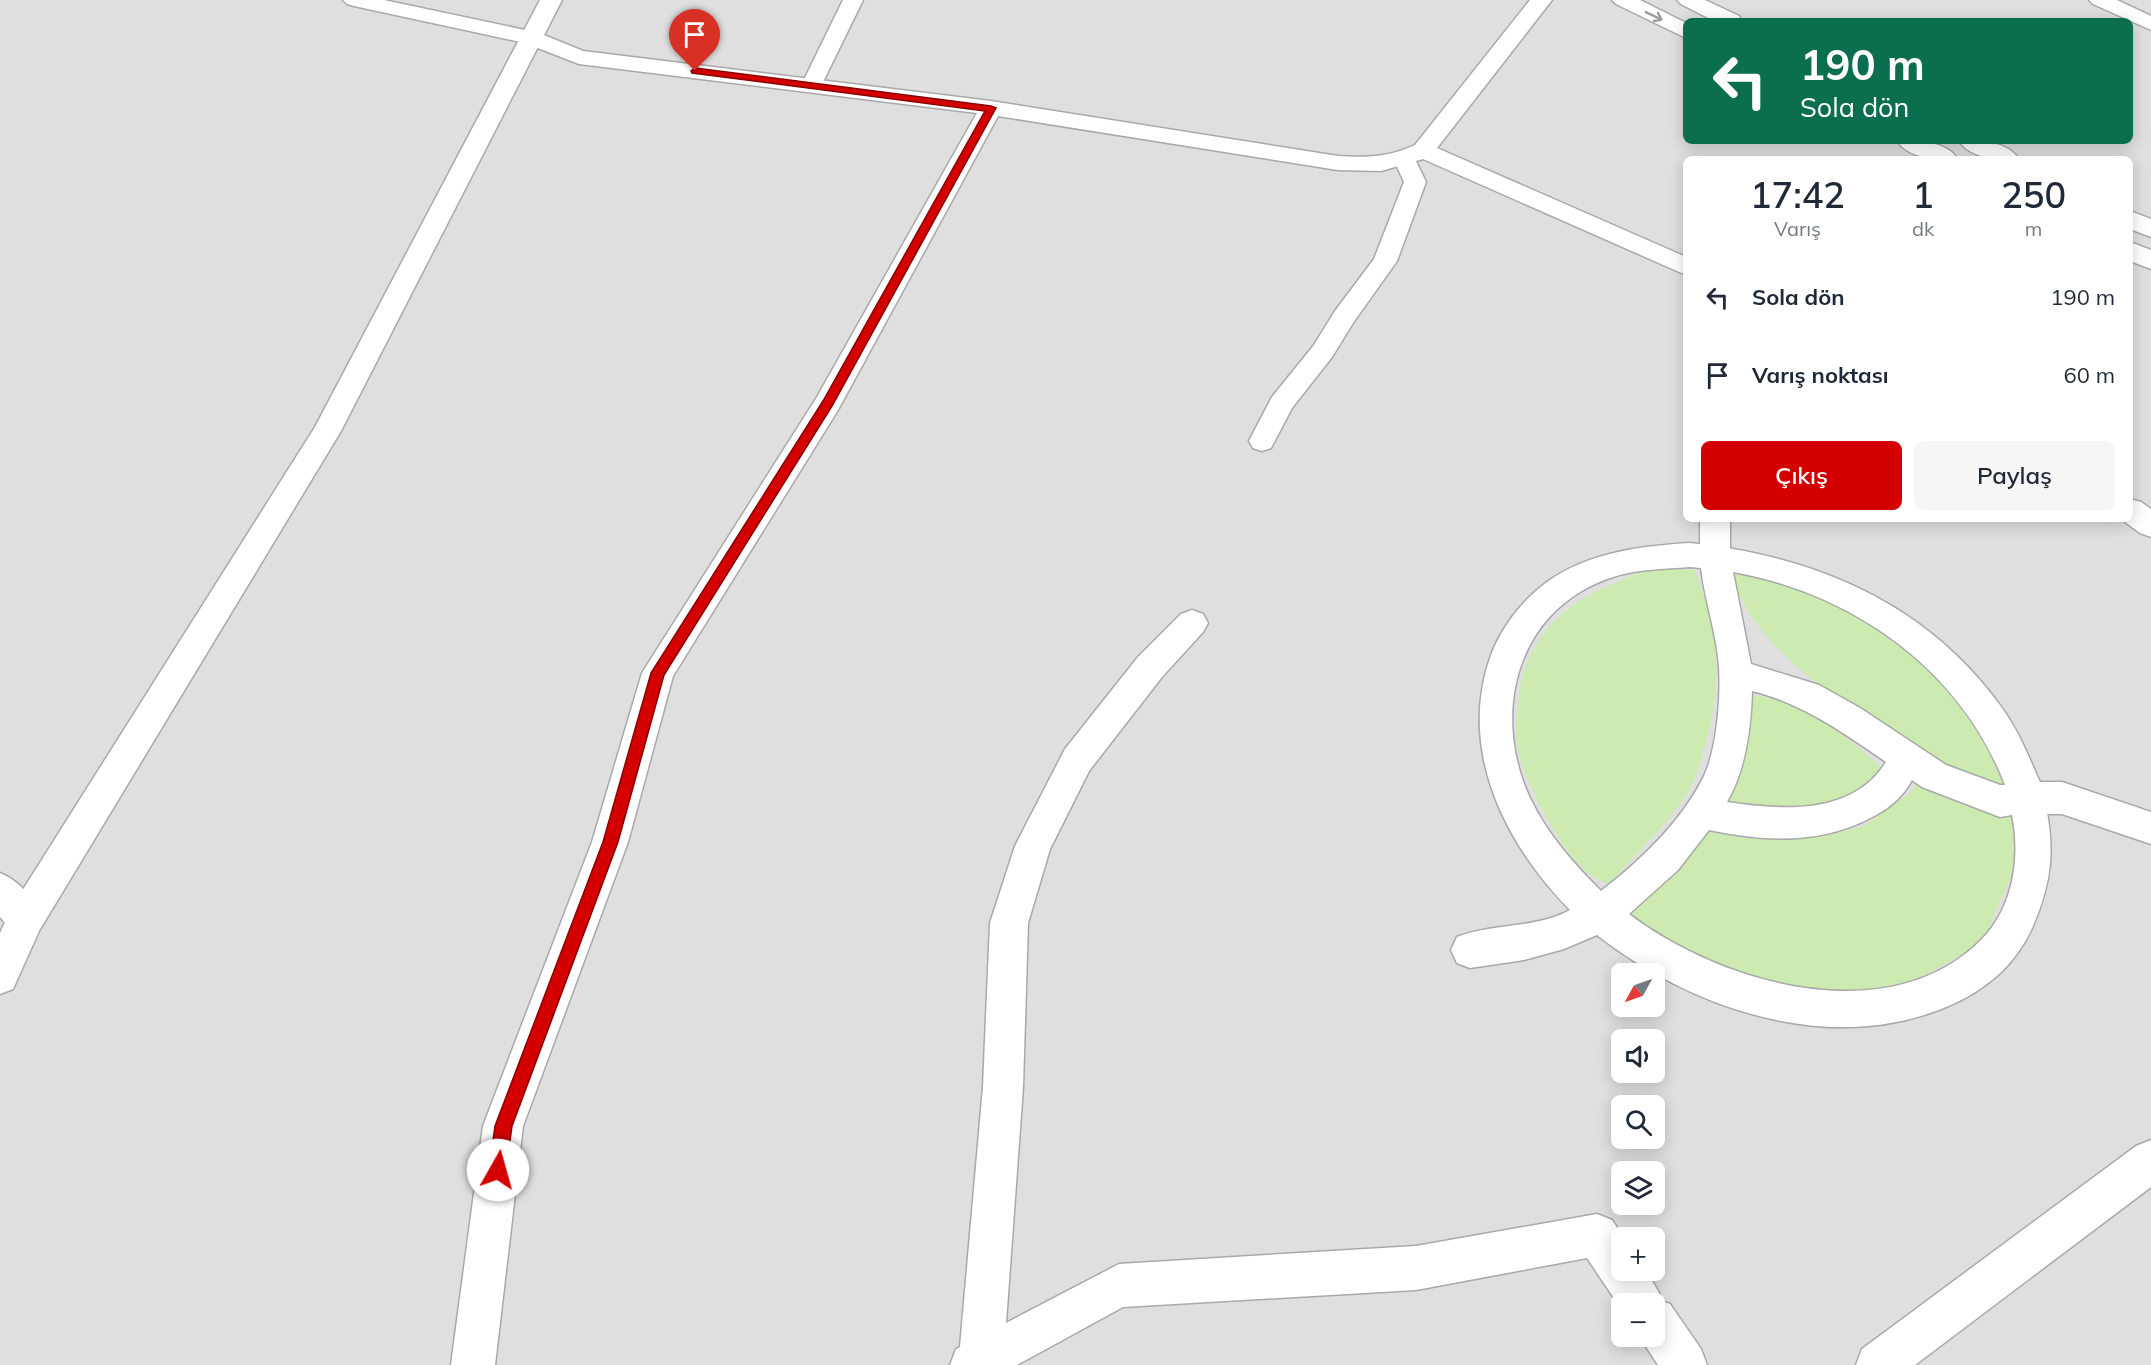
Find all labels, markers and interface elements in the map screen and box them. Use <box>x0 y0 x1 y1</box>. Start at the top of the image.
pin <box>669 9 720 71</box>
one-way arrow <box>1645 10 1663 22</box>
icon: arrive <box>678 18 711 51</box>
text: 190 m <box>1800 38 1925 91</box>
icon: left <box>1701 42 1779 120</box>
text: Sola dön <box>1800 90 1909 124</box>
text: 17:42 <box>1750 172 1845 217</box>
text: 1 <box>1912 172 1934 217</box>
text: 250 <box>2001 172 2066 217</box>
text: Varış <box>1774 216 1821 241</box>
text: dk <box>1912 216 1934 241</box>
text: m <box>2025 216 2042 241</box>
icon: left <box>1701 281 1734 314</box>
text: Sola dön <box>1752 283 1845 311</box>
text: 190 m <box>2050 283 2115 311</box>
icon: arrive <box>1701 359 1734 392</box>
text: Varış noktası <box>1752 361 1888 389</box>
text: 60 m <box>2064 361 2115 389</box>
button: Çıkış <box>1701 441 1902 510</box>
button: Paylaş <box>1914 441 2115 510</box>
north arrow <box>1611 963 1665 1017</box>
map controls <box>1611 963 1665 1347</box>
button: sound <box>1611 1029 1665 1083</box>
button: search <box>1611 1095 1665 1149</box>
position arrow <box>466 1138 530 1202</box>
button: layers <box>1611 1161 1665 1215</box>
button: + <box>1611 1227 1665 1281</box>
button: − <box>1611 1293 1665 1347</box>

